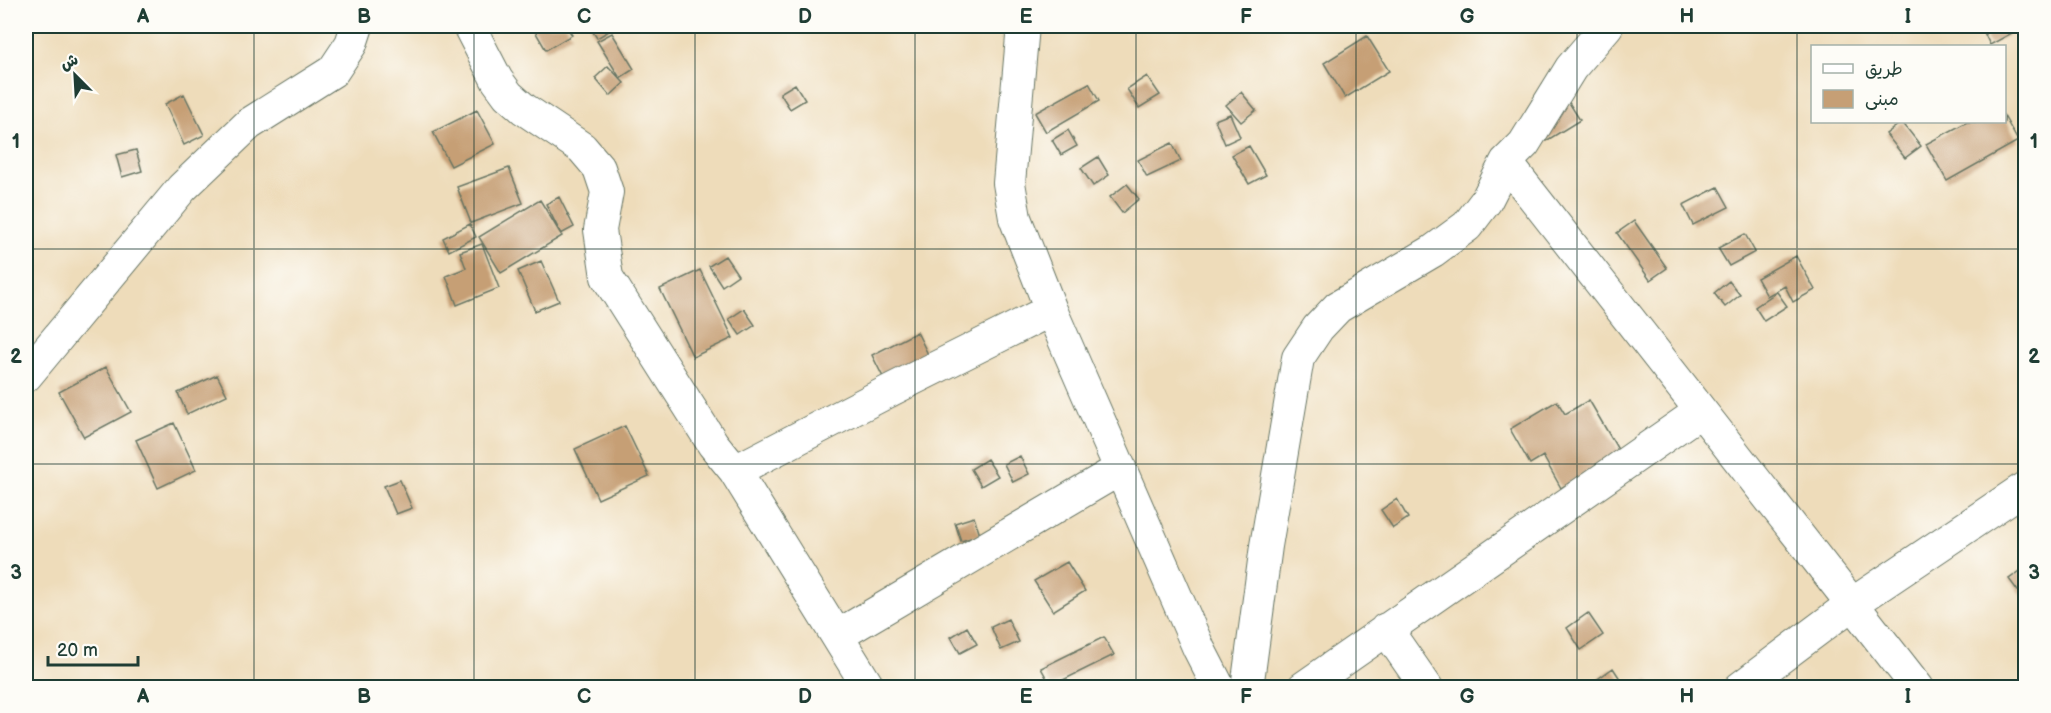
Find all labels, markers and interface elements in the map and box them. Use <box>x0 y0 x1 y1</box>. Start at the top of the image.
text: A <box>136 5 150 29</box>
text: B <box>357 5 371 29</box>
text: C <box>577 5 591 29</box>
text: D <box>798 5 812 29</box>
text: E <box>1020 5 1033 29</box>
text: F <box>1240 5 1252 29</box>
text: G <box>1460 5 1475 29</box>
text: H <box>1680 5 1694 29</box>
text: I <box>1905 5 1911 29</box>
north arrow <box>45 45 105 105</box>
legend <box>1811 45 2006 123</box>
text: ش <box>58 50 81 75</box>
text: طريق <box>1865 59 1903 80</box>
text: مبنى <box>1865 89 1899 110</box>
text: 1 <box>12 130 20 154</box>
text: 1 <box>2030 130 2038 154</box>
text: 2 <box>10 345 22 369</box>
text: 2 <box>2028 345 2040 369</box>
text: 3 <box>10 561 22 585</box>
text: 3 <box>2028 561 2040 585</box>
scale bar <box>48 629 138 667</box>
text: 20 m <box>57 640 98 661</box>
text: A <box>136 685 150 709</box>
text: B <box>357 685 371 709</box>
text: C <box>577 685 591 709</box>
text: D <box>798 685 812 709</box>
text: E <box>1020 685 1033 709</box>
text: F <box>1240 685 1252 709</box>
text: G <box>1460 685 1475 709</box>
text: H <box>1680 685 1694 709</box>
text: I <box>1905 685 1911 709</box>

